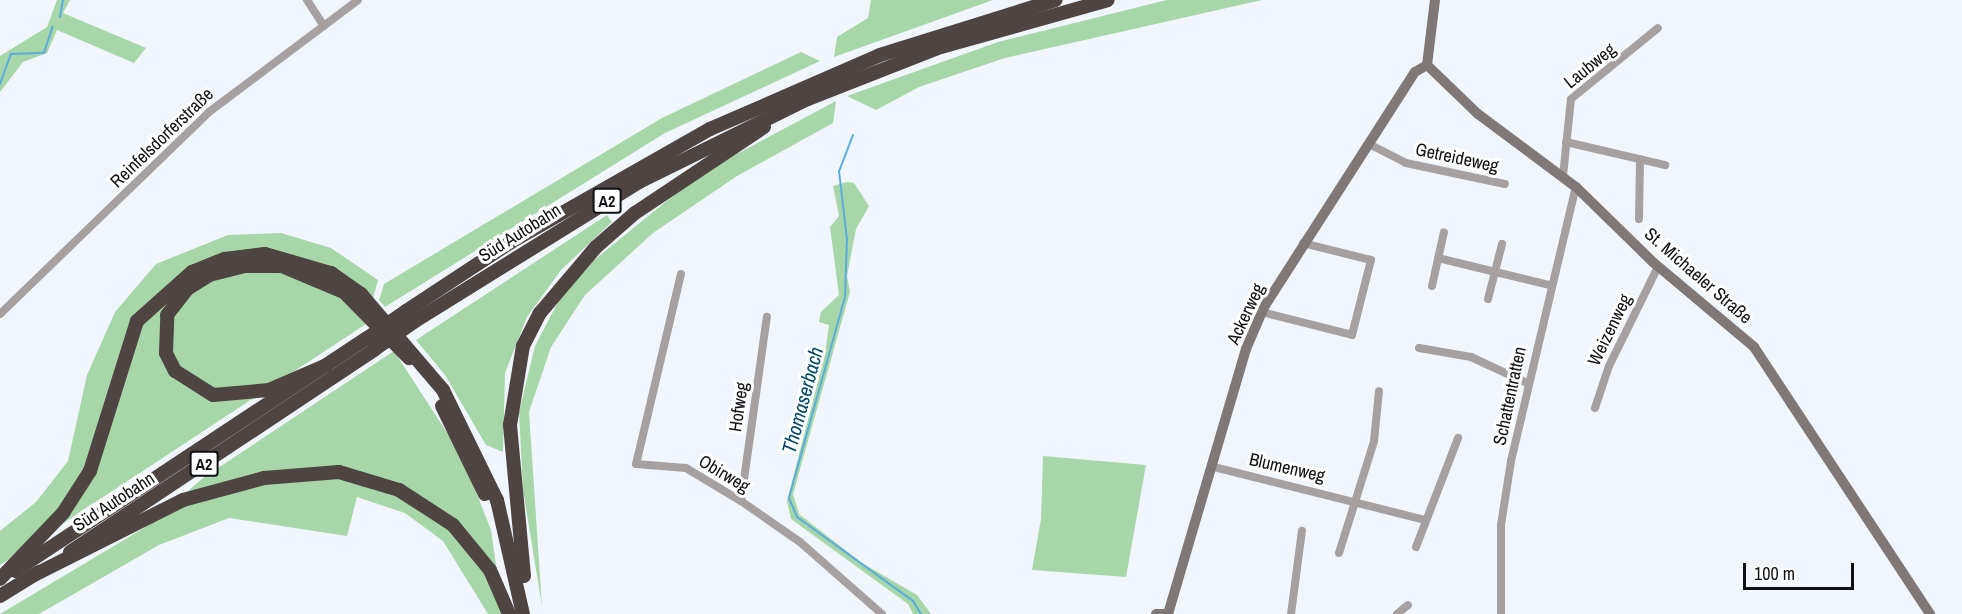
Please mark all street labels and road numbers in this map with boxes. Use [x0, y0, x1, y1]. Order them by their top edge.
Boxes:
street label: Laubweg [1560, 39, 1620, 93]
street label: Reinfelsdorferstraße [106, 84, 218, 192]
street label: Getreideweg [1413, 139, 1501, 177]
road number: A2 [592, 188, 622, 214]
street label: Süd Autobahn [475, 199, 565, 267]
street label: St. Michaeler Straße [1640, 223, 1756, 329]
street label: Ackerweg [1223, 280, 1269, 348]
street label: Weizenweg [1583, 291, 1637, 369]
street label: Schattentratten [1489, 345, 1531, 447]
street label: Hofweg [725, 381, 753, 433]
street label: Blumenweg [1247, 449, 1327, 487]
street label: Obirweg [695, 450, 753, 498]
road number: A2 [189, 451, 219, 477]
street label: Süd Autobahn [69, 467, 159, 537]

